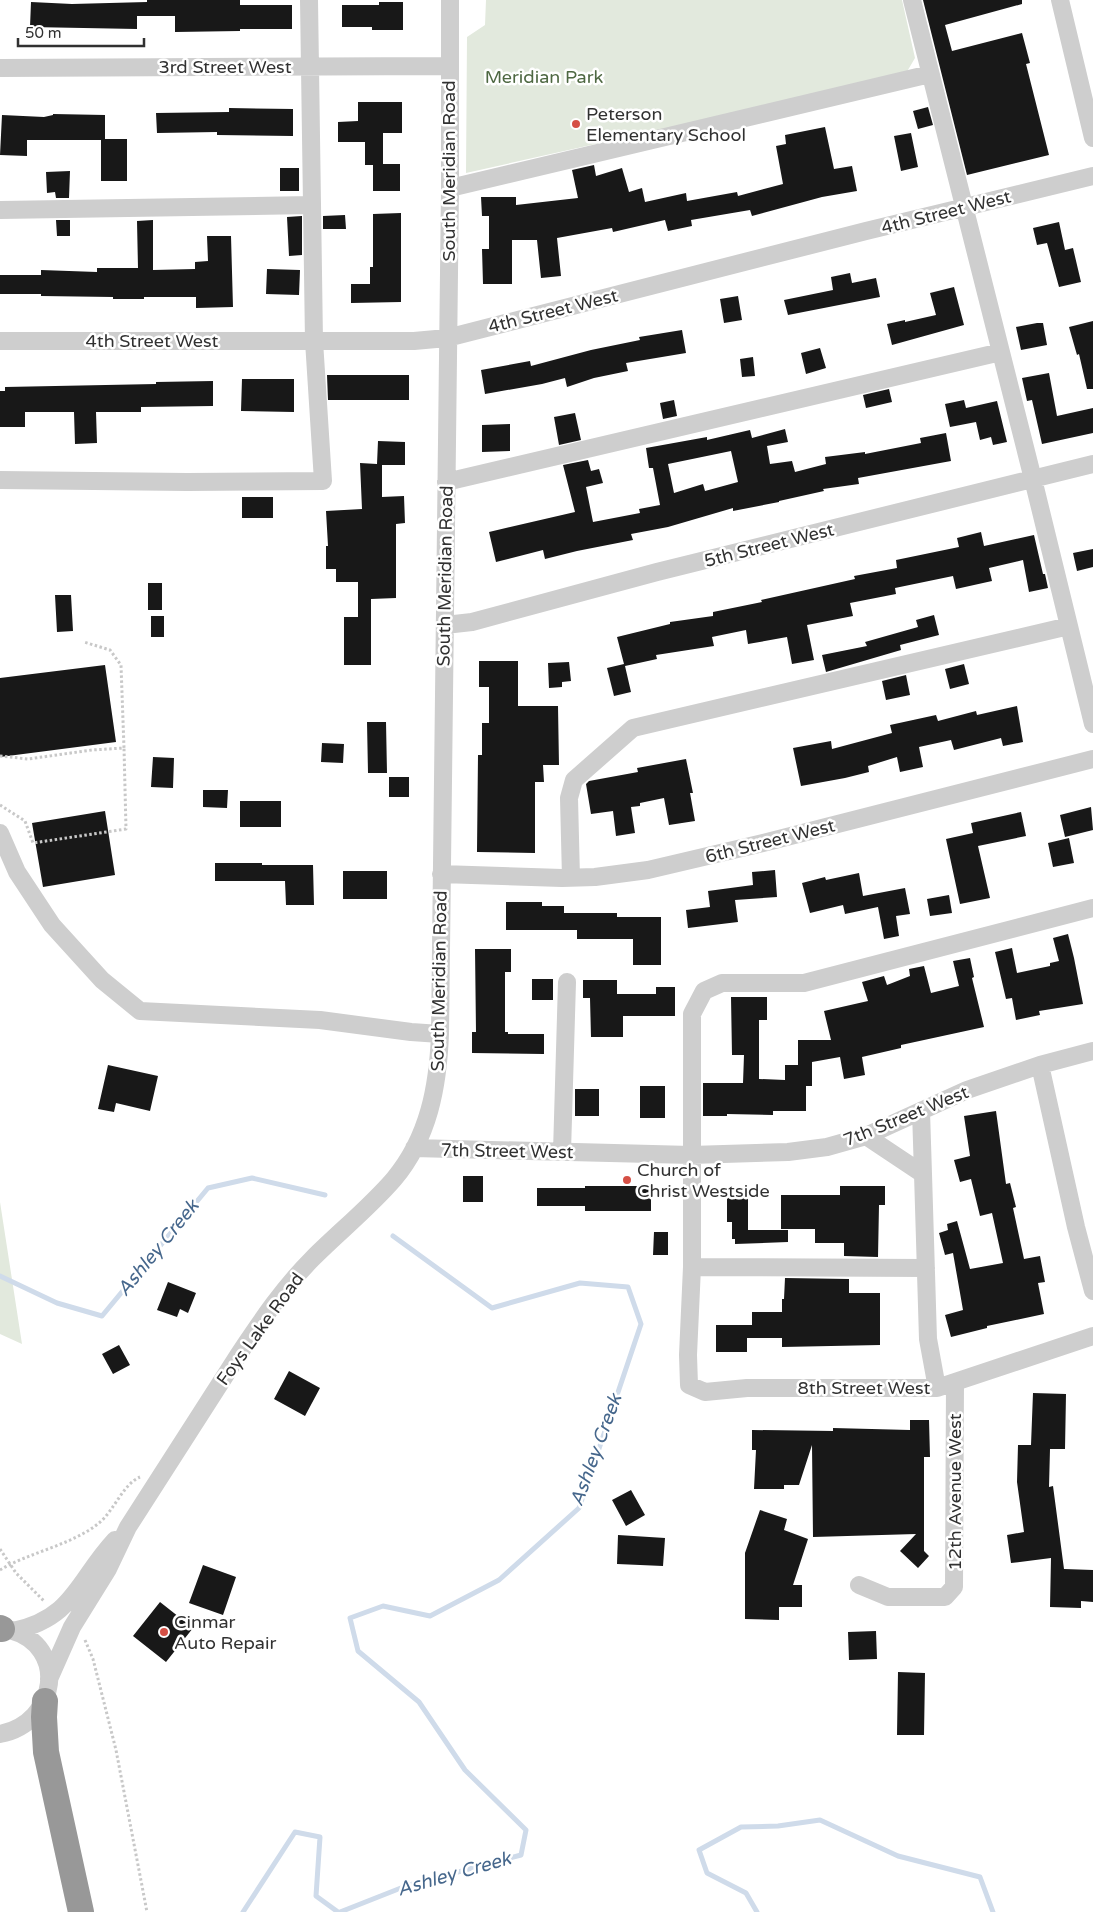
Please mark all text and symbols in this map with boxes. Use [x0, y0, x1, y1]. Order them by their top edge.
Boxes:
scale bar [18, 15, 144, 47]
text: 50 m [25, 24, 62, 42]
street label: 3rd Street West [158, 56, 292, 78]
park label: Meridian Park [485, 66, 604, 88]
street label: South Meridian Road [438, 80, 460, 262]
place label: Peterson Elementary School [586, 103, 746, 146]
marker: Peterson Elementary School [570, 118, 582, 130]
street label: 4th Street West [879, 185, 1013, 239]
street label: 4th Street West [486, 284, 620, 338]
street label: 4th Street West [86, 330, 219, 352]
street label: South Meridian Road [432, 485, 458, 667]
street label: 5th Street West [702, 518, 836, 572]
street label: 6th Street West [703, 814, 837, 868]
street label: South Meridian Road [426, 890, 452, 1072]
street label: 7th Street West [840, 1081, 972, 1151]
street label: 7th Street West [440, 1139, 574, 1163]
place label: Church of Christ Westside [637, 1159, 770, 1202]
marker: Church of Christ Westside [621, 1174, 633, 1186]
water label: Ashley Creek [113, 1194, 205, 1301]
street label: Foys Lake Road [212, 1268, 308, 1390]
street label: 8th Street West [798, 1377, 931, 1399]
water label: Ashley Creek [566, 1390, 627, 1509]
street label: 12th Avenue West [944, 1413, 966, 1571]
place label: Cinmar Auto Repair [174, 1611, 276, 1654]
marker: Cinmar Auto Repair [158, 1626, 170, 1638]
water label: Ashley Creek [395, 1847, 515, 1901]

